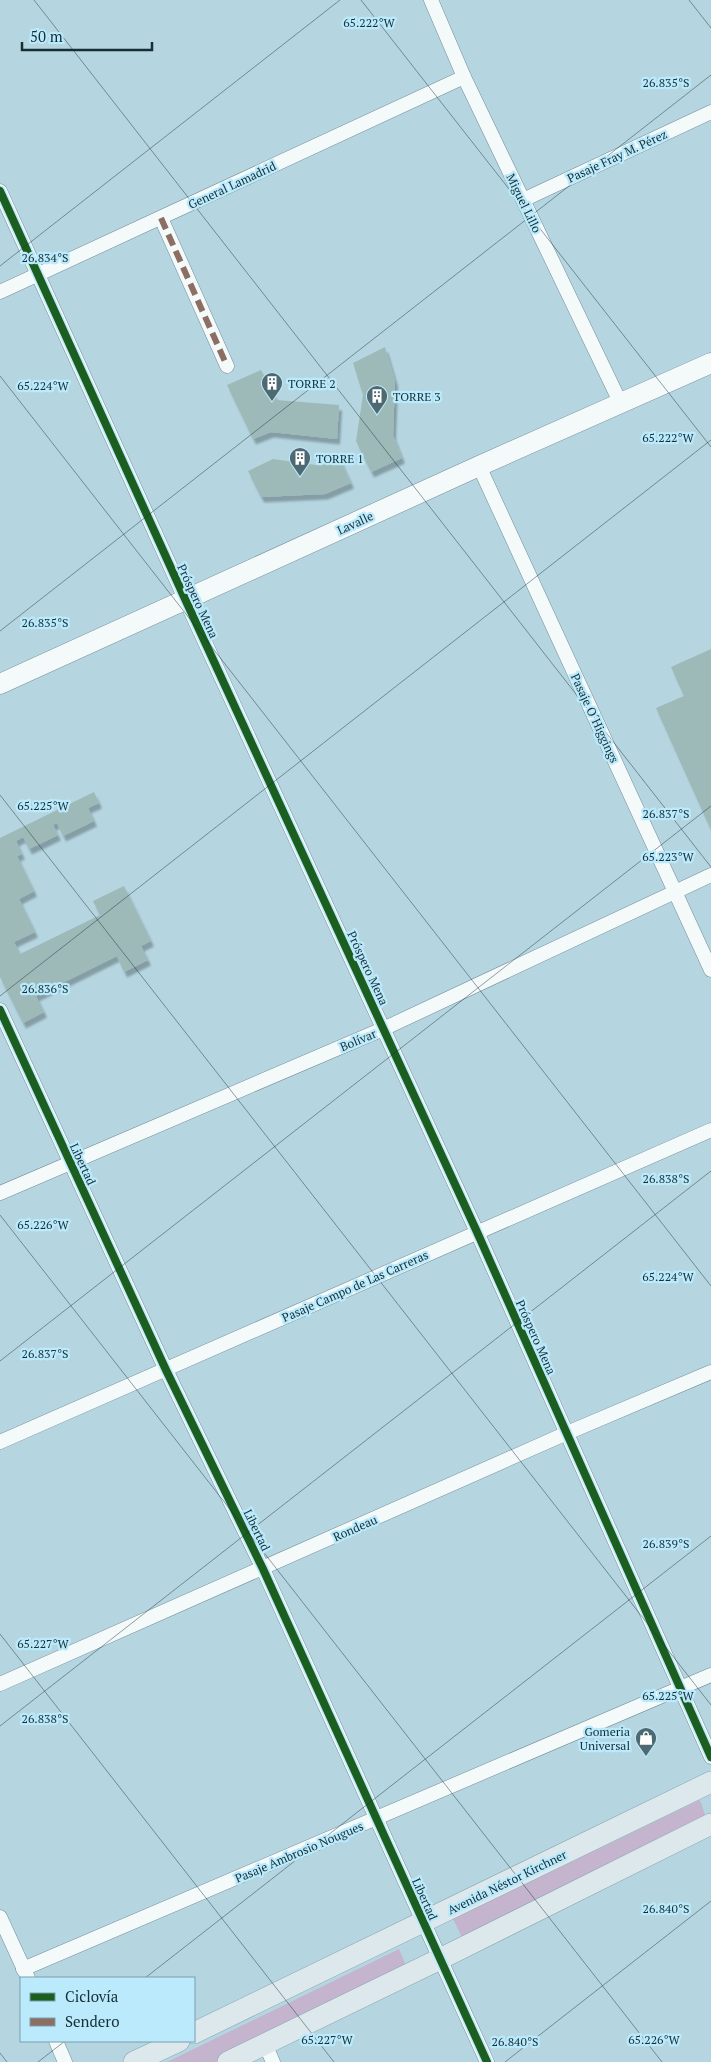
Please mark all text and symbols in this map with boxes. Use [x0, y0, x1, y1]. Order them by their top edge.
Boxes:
text: 65.222°W [343, 15, 396, 30]
scale bar [22, 20, 152, 52]
text: 50 m [30, 26, 63, 46]
text: 26.835°S [643, 75, 689, 90]
street label: Pasaje Fray M. Pérez [565, 126, 669, 186]
street label: General Lamadrid [186, 158, 279, 212]
street label: Miguel Lillo [503, 171, 545, 235]
text: 26.834°S [22, 250, 68, 265]
building icon: TORRE 2 [260, 371, 284, 402]
place label: TORRE 2 [288, 376, 336, 391]
text: 65.224°W [17, 378, 70, 393]
building icon: TORRE 3 [365, 384, 389, 415]
place label: TORRE 3 [393, 389, 441, 404]
text: 65.222°W [642, 430, 695, 445]
building icon: TORRE 1 [288, 446, 312, 477]
place label: TORRE 1 [316, 451, 364, 466]
street label: Lavalle [335, 508, 375, 538]
street label: Próspero Mena [174, 561, 222, 641]
text: 26.835°S [22, 615, 68, 630]
street label: Pasaje O´Higgings [568, 671, 622, 765]
text: 65.225°W [17, 798, 70, 813]
text: 26.837°S [643, 806, 689, 821]
text: 65.223°W [642, 849, 695, 864]
street label: Próspero Mena [344, 928, 392, 1008]
text: 26.836°S [22, 981, 68, 996]
street label: Bolívar [338, 1026, 379, 1054]
street label: Libertad [67, 1141, 99, 1188]
text: 26.838°S [643, 1171, 689, 1186]
text: 65.226°W [17, 1217, 70, 1232]
street label: Pasaje Campo de Las Carreras [279, 1247, 431, 1325]
text: 65.224°W [642, 1269, 695, 1284]
street label: Próspero Mena [513, 1297, 559, 1377]
text: 26.837°S [22, 1346, 68, 1361]
street label: Libertad [240, 1507, 274, 1554]
street label: Rondeau [331, 1512, 380, 1544]
text: 26.839°S [643, 1536, 689, 1551]
text: 65.227°W [17, 1636, 70, 1651]
text: 65.225°W [642, 1688, 695, 1703]
text: 26.838°S [22, 1711, 68, 1726]
place label: Gomeria Universal [580, 1724, 630, 1753]
shop icon: Gomeria Universal [634, 1726, 658, 1757]
street label: Pasaje Ambrosio Nougues [233, 1818, 365, 1886]
street label: Avenida Néstor Kirchner [445, 1846, 569, 1917]
street label: Libertad [409, 1876, 441, 1923]
text: 26.840°S [643, 1901, 689, 1916]
legend [20, 1977, 195, 2042]
text: Ciclovía [65, 1986, 119, 2006]
text: Sendero [65, 2011, 119, 2031]
text: 65.227°W [301, 2032, 354, 2047]
text: 65.226°W [628, 2032, 681, 2047]
text: 26.840°S [492, 2034, 538, 2049]

